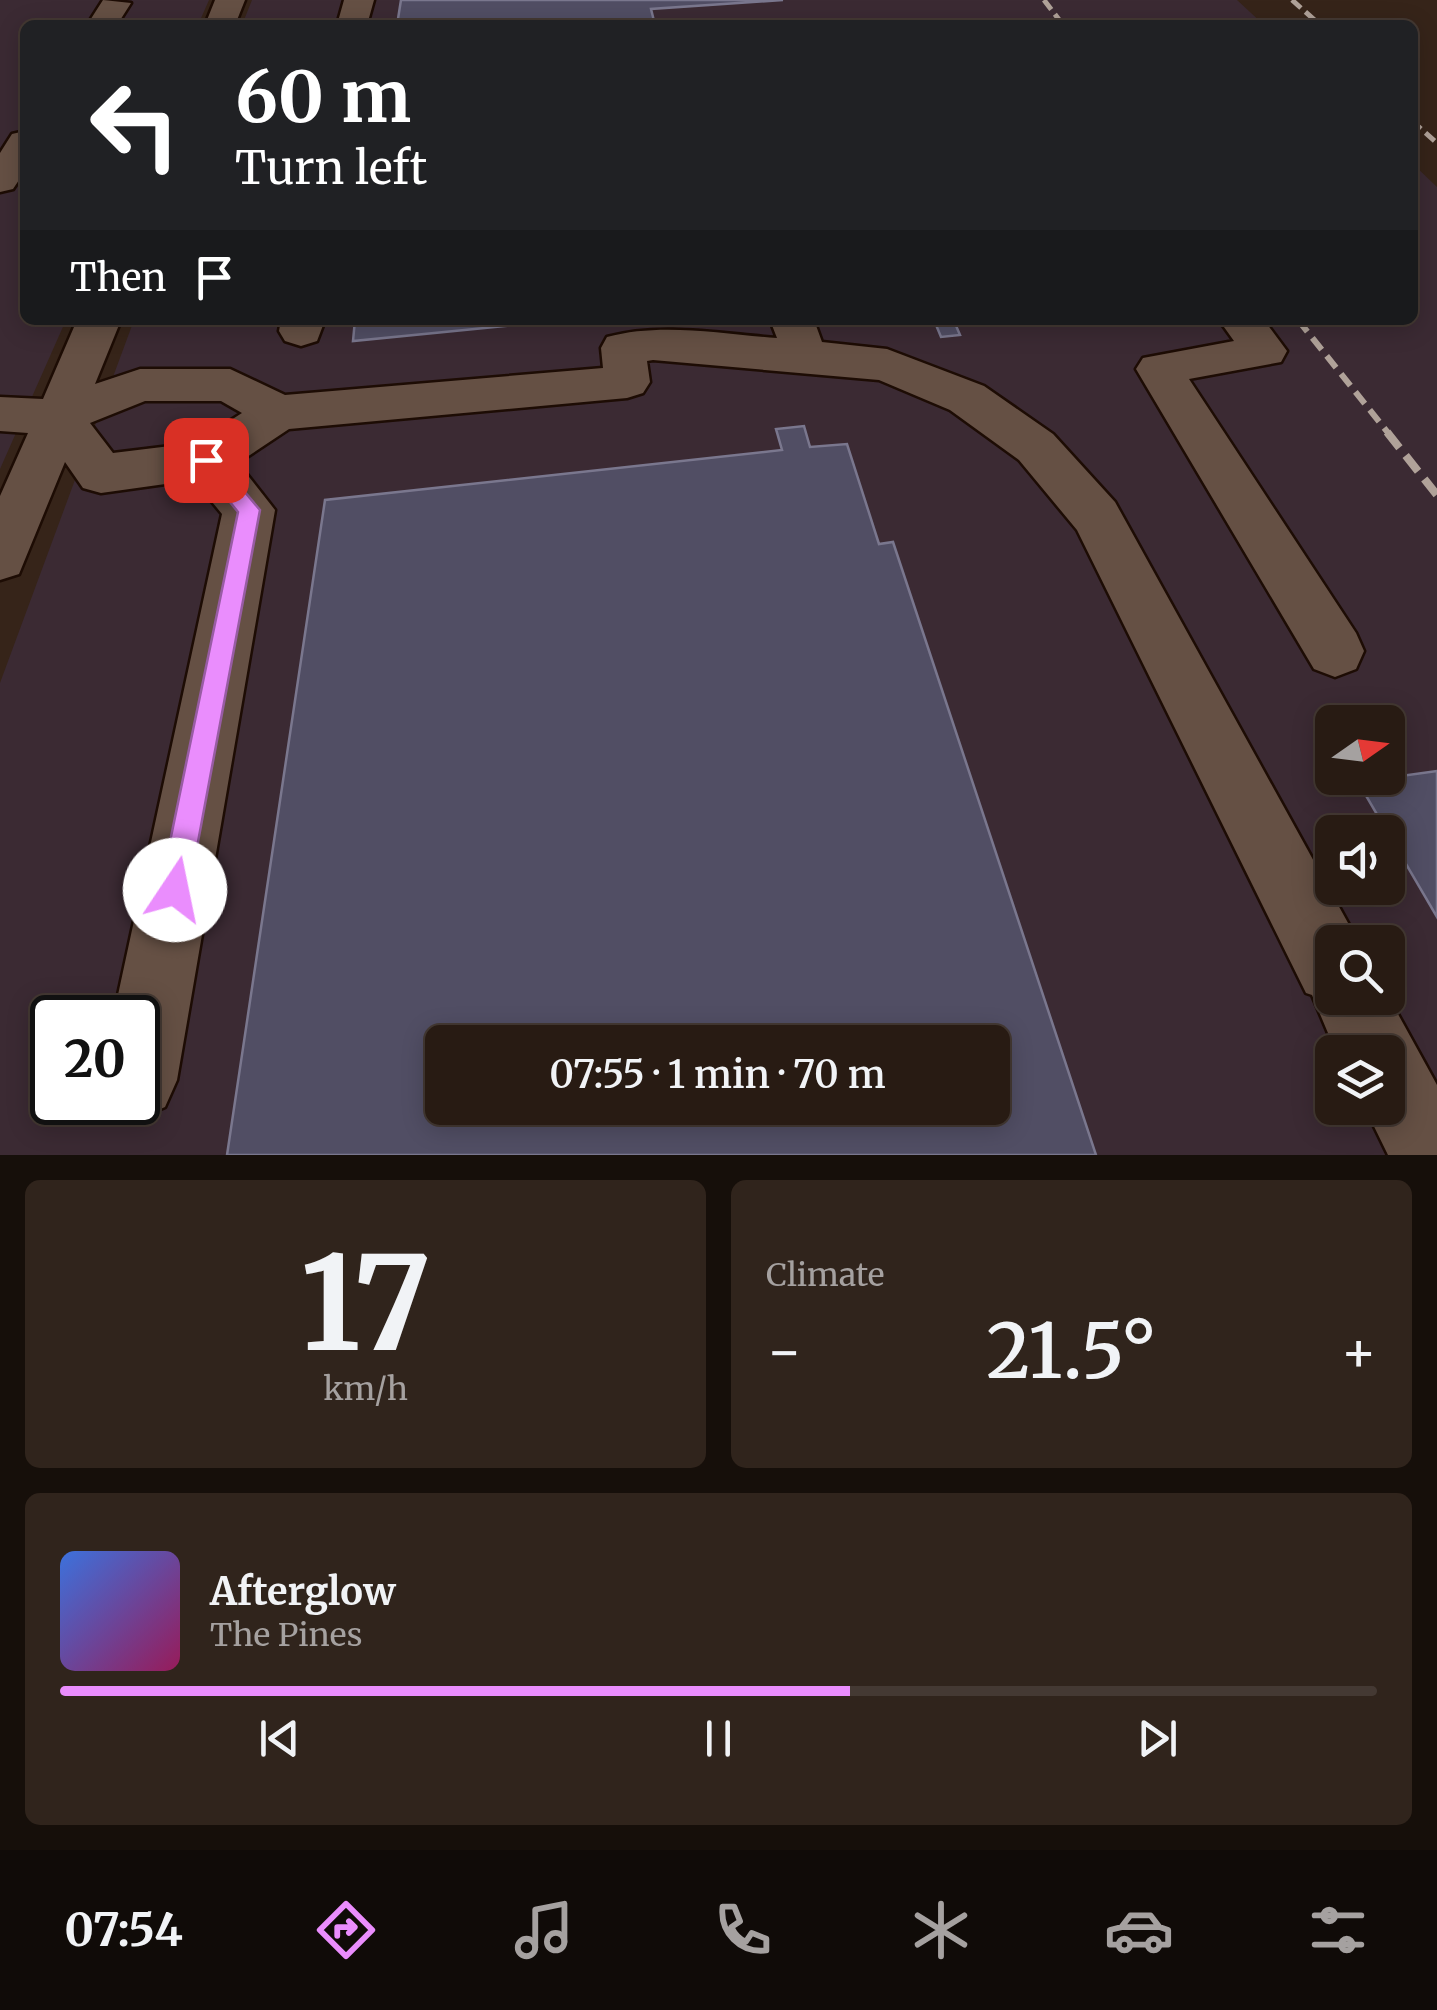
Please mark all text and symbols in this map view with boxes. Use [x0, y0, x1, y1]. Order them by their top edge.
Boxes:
text: 60 m [235, 53, 411, 141]
icon: left [70, 60, 200, 190]
text: Turn left [235, 140, 427, 196]
icon: arrive [187, 250, 242, 305]
text: Then [70, 254, 167, 301]
pin [164, 418, 249, 503]
icon: arrive [179, 433, 234, 488]
north arrow [1315, 705, 1405, 795]
map controls [1315, 705, 1405, 1125]
button: sound [1315, 815, 1405, 905]
position arrow [123, 838, 227, 942]
button: search [1315, 925, 1405, 1015]
speed limit sign: 20 [30, 995, 160, 1125]
button: layers [1315, 1035, 1405, 1125]
text: 07:55 · 1 min · 70 m [549, 1051, 886, 1098]
text: 17 [300, 1222, 431, 1385]
text: Climate [766, 1255, 884, 1295]
text: 21.5° [986, 1304, 1157, 1398]
text: − [766, 1317, 803, 1386]
text: + [1340, 1317, 1377, 1386]
text: km/h [323, 1369, 408, 1409]
text: Afterglow [210, 1568, 396, 1615]
text: The Pines [210, 1615, 362, 1655]
icon: previous [252, 1711, 307, 1766]
icon: pause [691, 1711, 746, 1766]
icon: next [1130, 1711, 1185, 1766]
icon: directions [311, 1895, 381, 1965]
icon: music [509, 1895, 579, 1965]
icon: phone [708, 1895, 778, 1965]
icon: climate [906, 1895, 976, 1965]
icon: car [1104, 1895, 1174, 1965]
icon: filters [1303, 1895, 1373, 1965]
text: 07:54 [64, 1902, 183, 1958]

